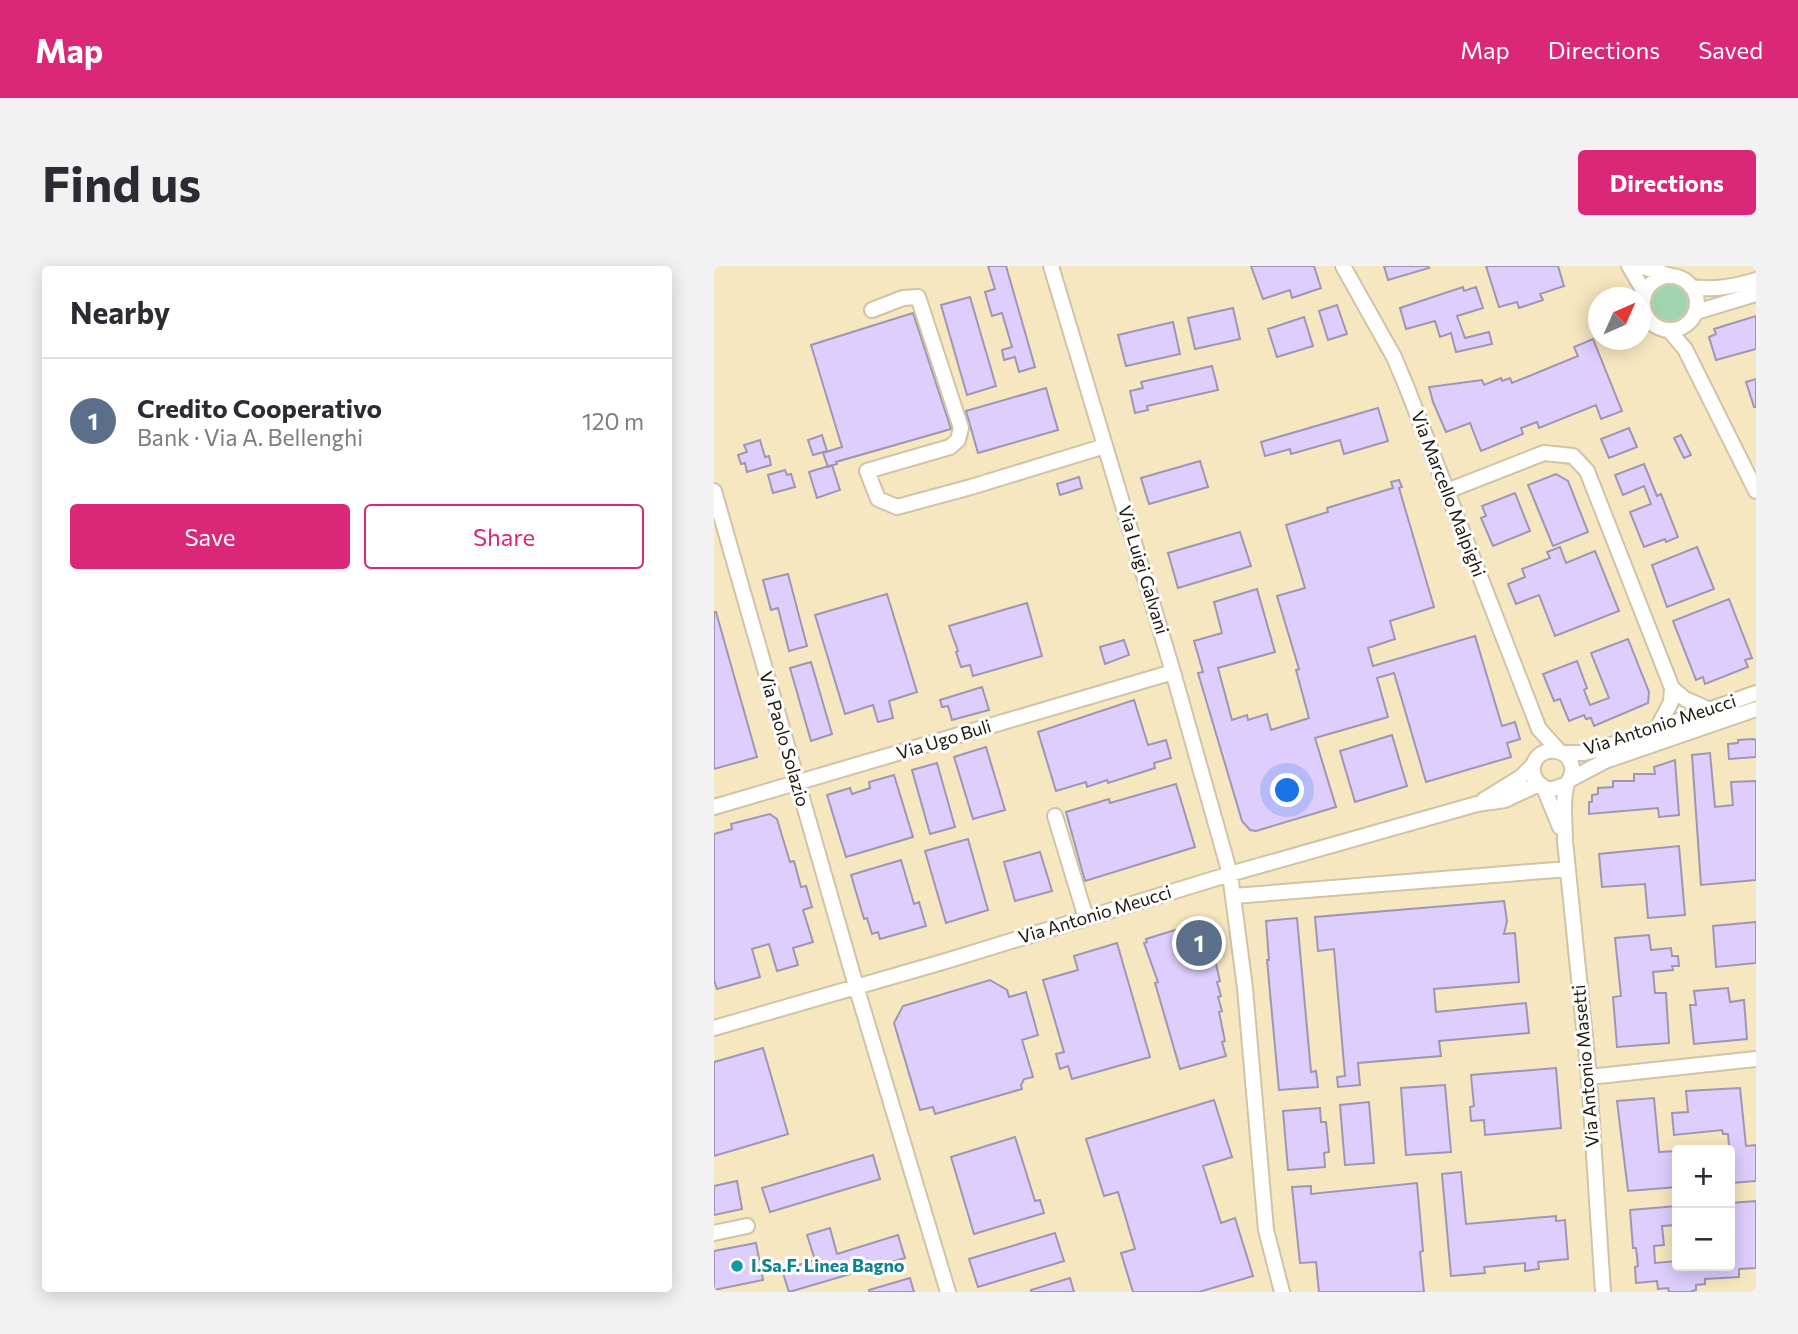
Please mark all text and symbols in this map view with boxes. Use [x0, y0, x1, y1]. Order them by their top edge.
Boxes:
text: Map [35, 29, 103, 70]
text: Map [1460, 35, 1510, 64]
text: Directions [1548, 35, 1660, 64]
text: Saved [1698, 35, 1763, 64]
button: Directions [1578, 150, 1756, 215]
text: Find us [42, 152, 201, 212]
north arrow [1588, 287, 1651, 350]
text: Nearby [70, 293, 170, 330]
text: Credito Cooperativo [137, 392, 382, 423]
text: 1 [88, 407, 98, 435]
text: 120 m [582, 407, 644, 435]
street label: Via Marcello Malpighi [1407, 408, 1491, 580]
text: Bank · Via A. Bellenghi [137, 423, 363, 451]
street label: Via Luigi Galvani [1114, 503, 1174, 637]
button: Save [70, 504, 350, 569]
button: Share [364, 504, 644, 569]
street label: Via Paolo Solazio [755, 669, 815, 809]
street label: Via Antonio Meucci [1581, 689, 1739, 759]
street label: Via Ugo Buli [894, 714, 994, 764]
your location [1270, 773, 1304, 807]
street label: Via Antonio Meucci [1016, 880, 1174, 948]
pin: 1 [1176, 917, 1222, 969]
street label: Via Antonio Masetti [1567, 984, 1603, 1148]
map controls [1672, 1145, 1735, 1271]
button: + [1672, 1145, 1735, 1208]
button: − [1672, 1208, 1735, 1271]
place label: I.Sa.F. Linea Bagno [751, 1254, 905, 1276]
marker: I.Sa.F. Linea Bagno [729, 1258, 745, 1274]

